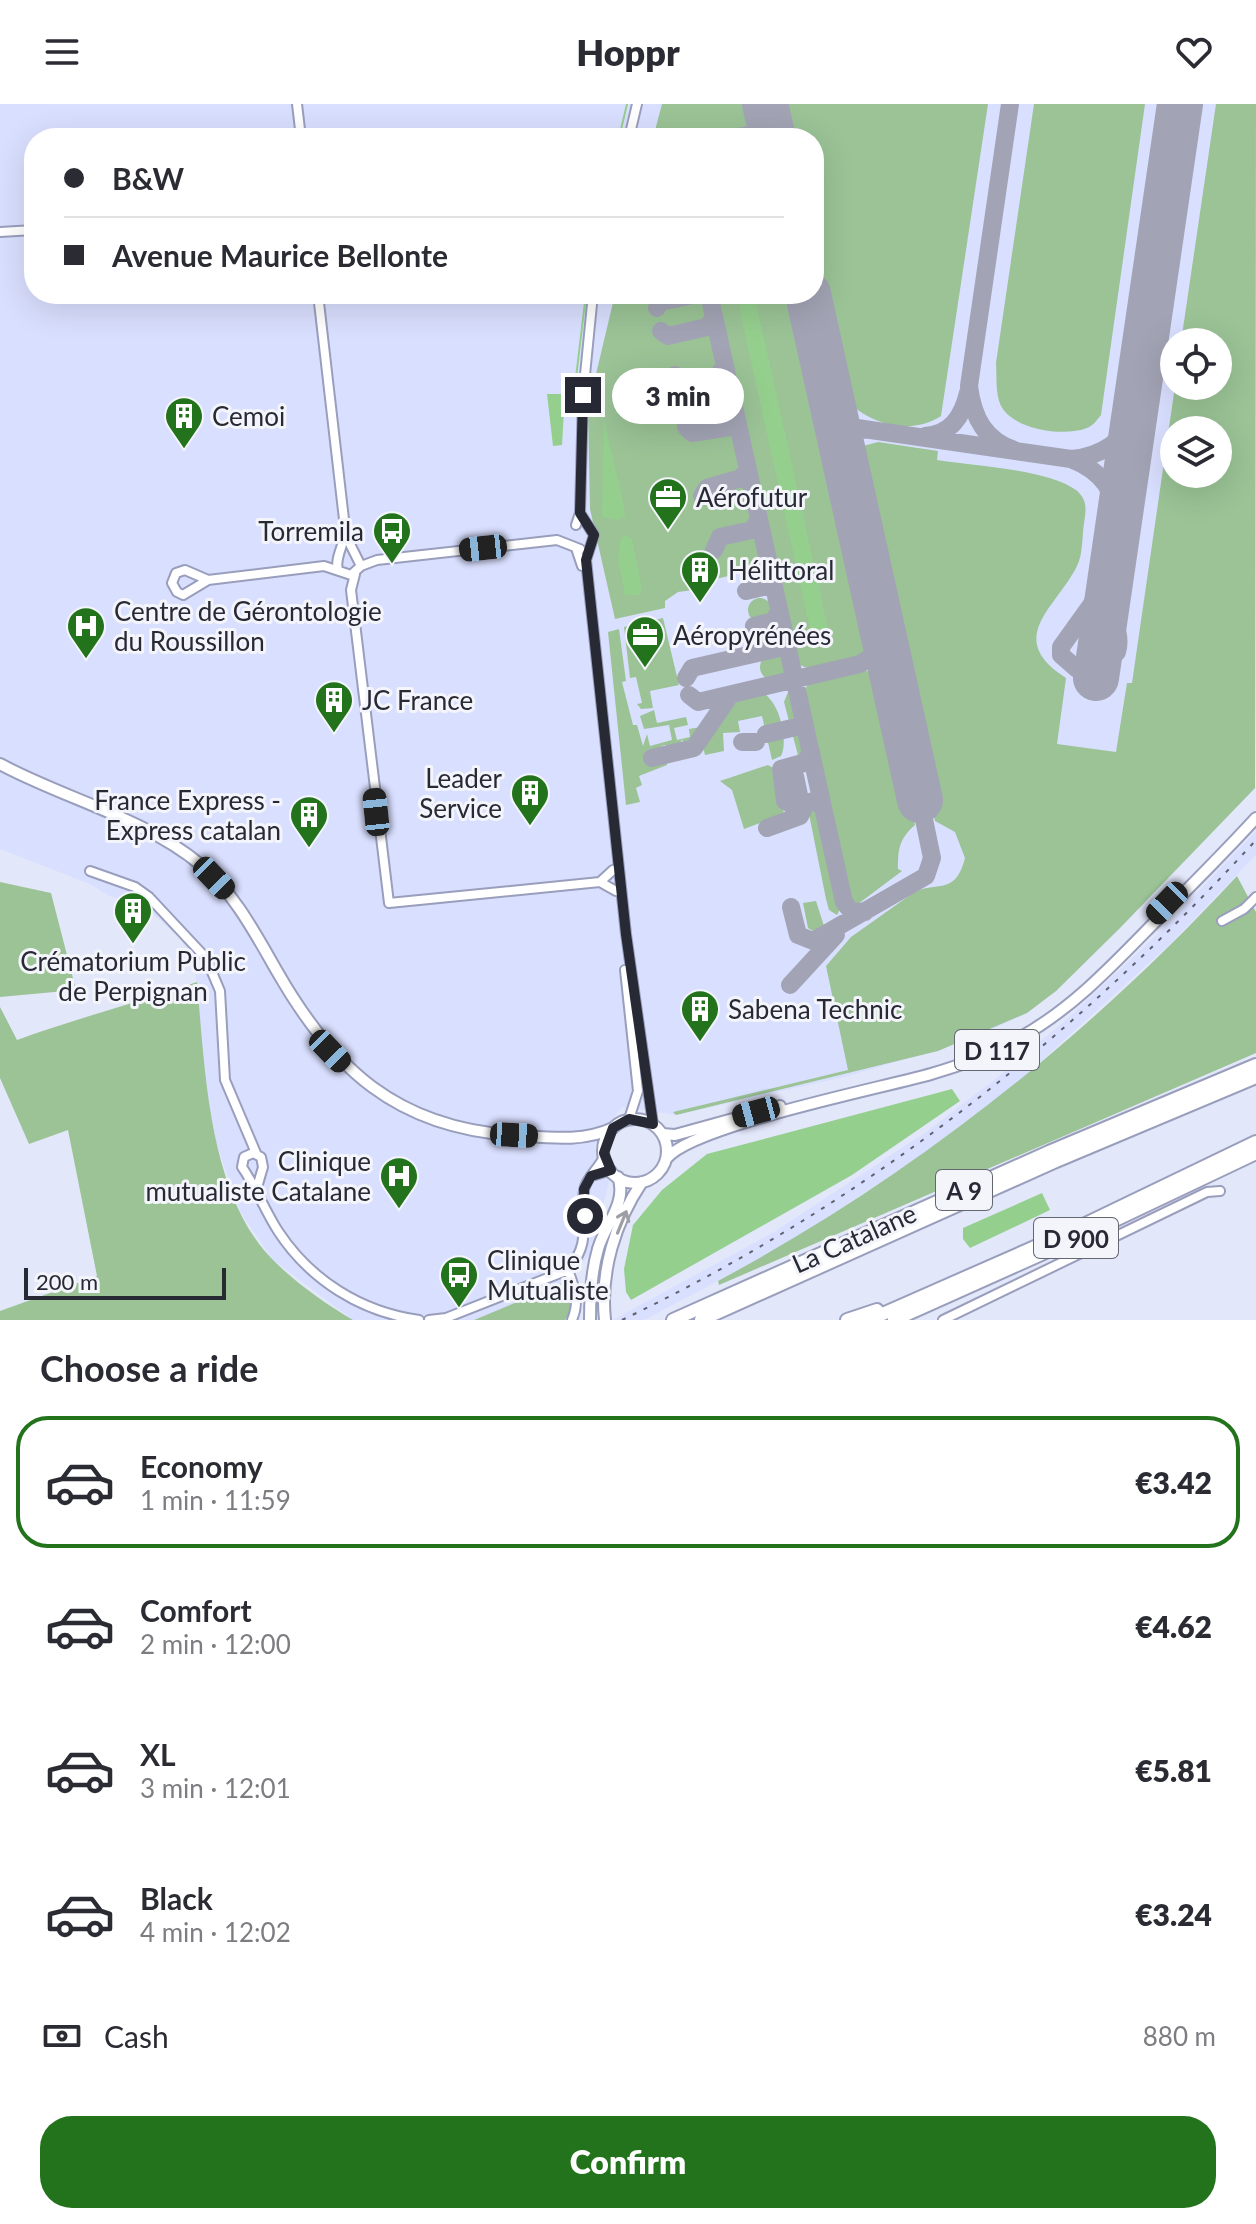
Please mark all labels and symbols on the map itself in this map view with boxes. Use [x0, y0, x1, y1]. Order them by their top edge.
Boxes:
callout: 3 min [611, 367, 743, 423]
route end [565, 377, 601, 413]
building icon: Cemoi [163, 395, 205, 450]
place label: Cemoi [212, 400, 285, 432]
office icon: Aérofutur [647, 476, 689, 531]
place label: Aérofutur [696, 481, 808, 513]
bus stop icon: Torremila [371, 510, 413, 565]
place label: Torremila [258, 515, 364, 547]
car [458, 534, 508, 562]
building icon: Hélittoral [679, 549, 721, 604]
place label: Hélittoral [728, 554, 834, 586]
place label: Centre de Gérontologie du Roussillon [114, 595, 382, 657]
hospital icon: Centre de Gérontologie du Roussillon [65, 605, 107, 660]
office icon: Aéropyrénées [624, 614, 666, 669]
place label: Aéropyrénées [673, 619, 831, 651]
building icon: JC France [313, 679, 355, 734]
place label: JC France [362, 684, 473, 716]
place label: Leader Service [419, 762, 503, 824]
building icon: Leader Service [509, 772, 551, 827]
place label: France Express - Express catalan [94, 784, 281, 846]
car [362, 787, 390, 837]
building icon: France Express - Express catalan [288, 794, 330, 849]
car [189, 852, 239, 904]
car [1142, 877, 1192, 929]
building icon: Crématorium Public de Perpignan [112, 890, 154, 945]
place label: Crématorium Public de Perpignan [20, 945, 246, 1007]
building icon: Sabena Technic [679, 988, 721, 1043]
place label: Sabena Technic [728, 993, 902, 1025]
car [305, 1025, 355, 1077]
road number: D 117 [955, 1030, 1039, 1070]
car [730, 1094, 782, 1130]
car [489, 1122, 539, 1148]
place label: Clinique mutualiste Catalane [145, 1145, 371, 1207]
hospital icon: Clinique mutualiste Catalane [378, 1155, 420, 1210]
road number: A 9 [936, 1170, 992, 1210]
street label: La Catalane [787, 1196, 921, 1280]
route start [567, 1198, 603, 1234]
one-way arrow [616, 1210, 630, 1235]
road number: D 900 [1034, 1218, 1118, 1258]
place label: Clinique Mutualiste [487, 1244, 609, 1306]
bus stop icon: Clinique Mutualiste [438, 1254, 480, 1309]
scale bar [24, 1264, 226, 1300]

